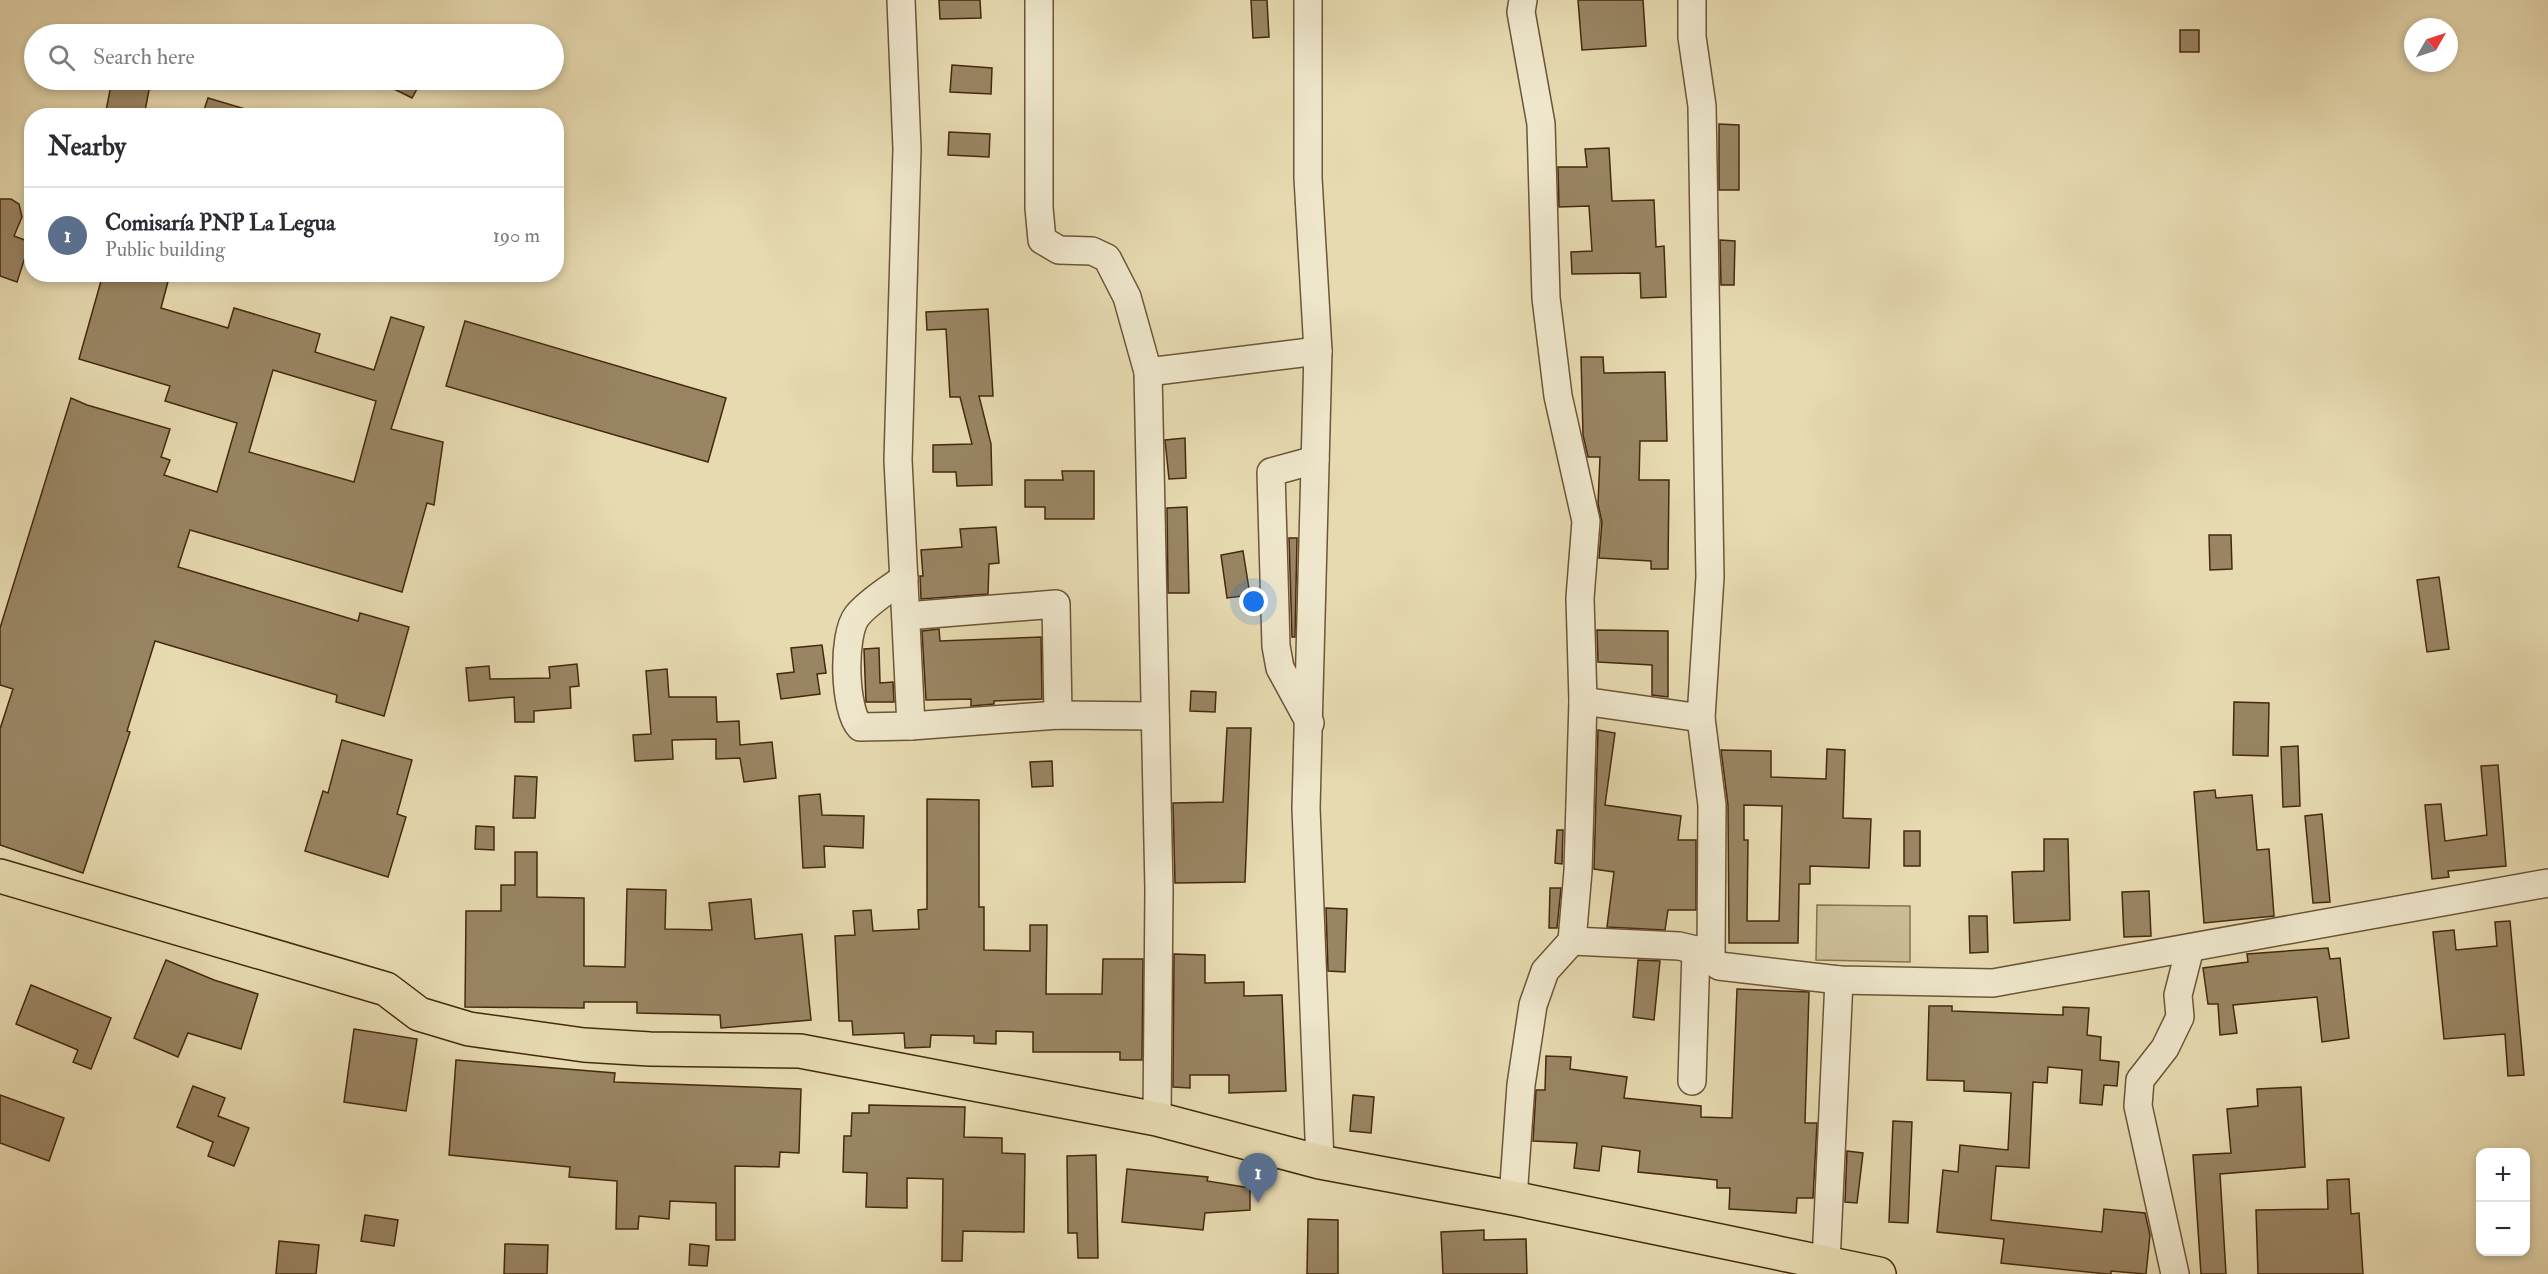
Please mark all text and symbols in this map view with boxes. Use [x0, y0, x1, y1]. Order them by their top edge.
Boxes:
north arrow [2404, 18, 2458, 72]
search box [24, 24, 564, 90]
icon: search [45, 41, 78, 74]
text: Search here [93, 43, 195, 71]
text: Nearby [48, 131, 126, 163]
text: Comisaría PNP La Legua [105, 209, 335, 237]
text: 1 [64, 223, 71, 248]
text: 190 m [493, 223, 540, 248]
text: Public building [105, 237, 225, 262]
your location [1239, 587, 1268, 616]
map controls [2476, 1148, 2530, 1256]
button: + [2476, 1148, 2530, 1202]
pin: 1 [1238, 1154, 1278, 1203]
button: − [2476, 1202, 2530, 1256]

